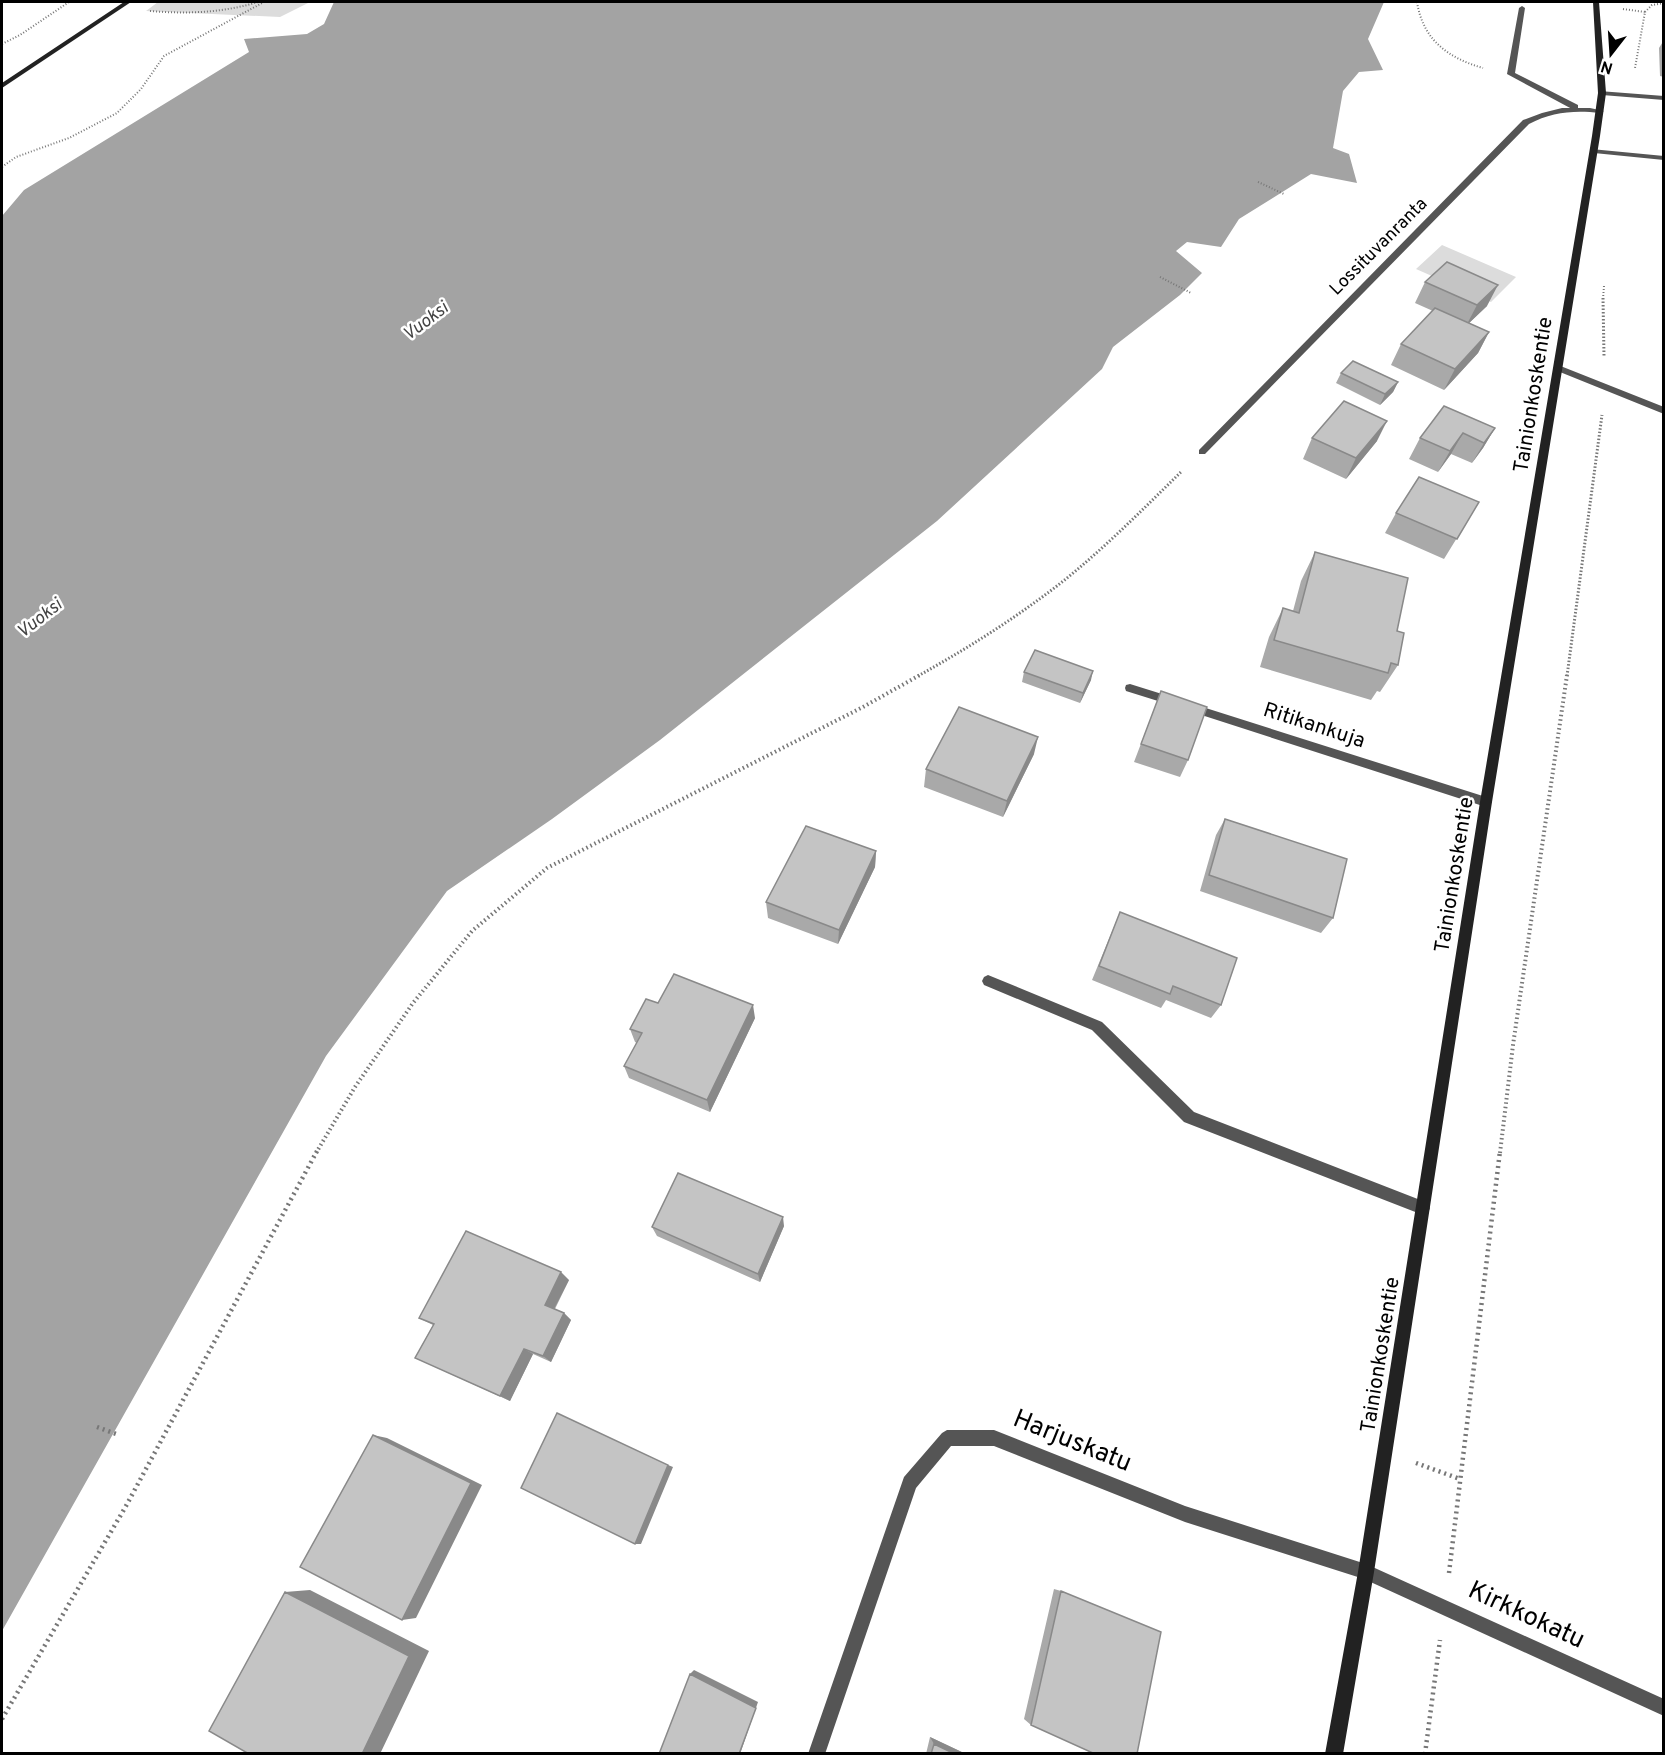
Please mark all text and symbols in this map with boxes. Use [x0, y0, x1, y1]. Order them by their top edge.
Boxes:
north arrow [1581, 24, 1641, 84]
text: N [1599, 55, 1616, 78]
street label: Lossituvanranta [1325, 193, 1433, 301]
water label: Vuoksi [399, 296, 455, 347]
street label: Tainionkoskentie [1508, 315, 1560, 475]
water label: Vuoksi [13, 593, 69, 644]
street label: Ritikankuja [1260, 697, 1368, 755]
street label: Tainionkoskentie [1429, 795, 1481, 955]
street label: Tainionkoskentie [1355, 1275, 1407, 1435]
street label: Harjuskatu [1008, 1403, 1136, 1481]
street label: Kirkkokatu [1462, 1575, 1590, 1657]

